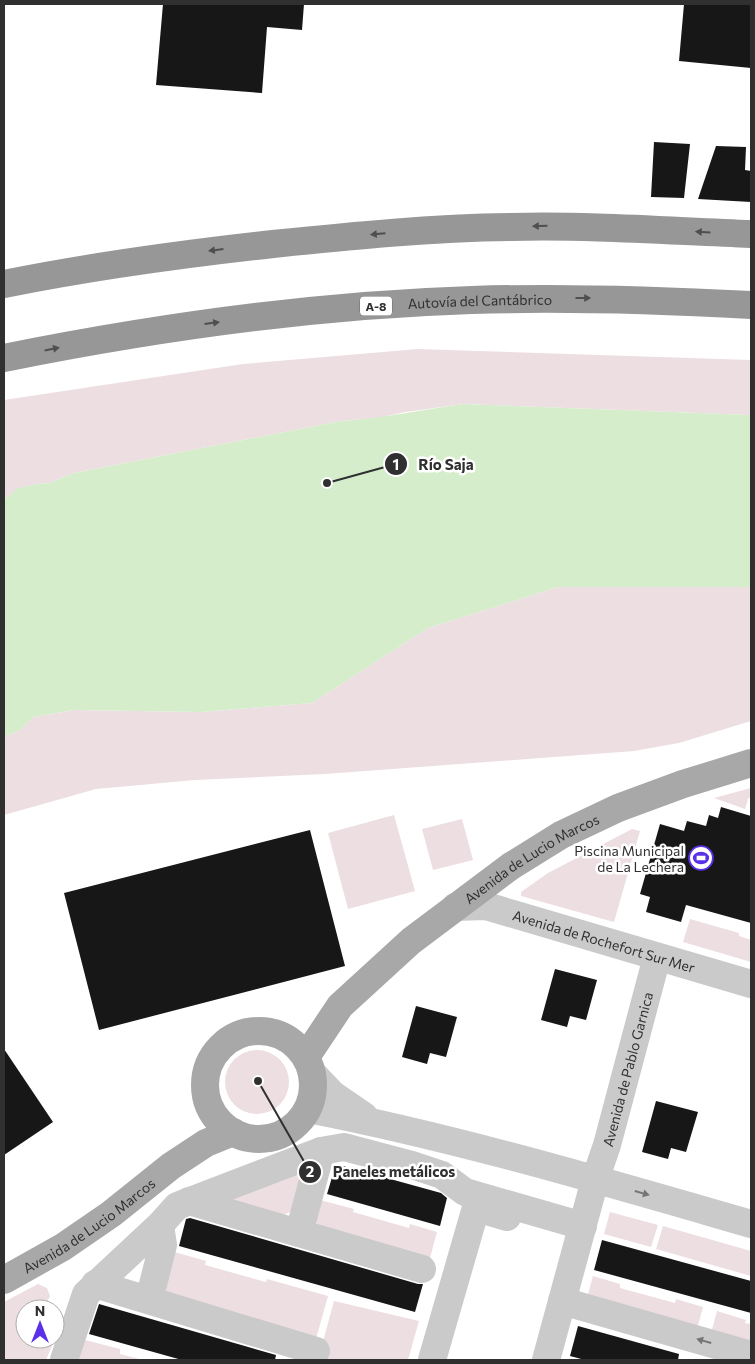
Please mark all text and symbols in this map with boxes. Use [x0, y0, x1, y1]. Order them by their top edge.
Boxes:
one-way arrow [532, 222, 548, 230]
one-way arrow [694, 227, 710, 235]
one-way arrow [370, 230, 386, 238]
one-way arrow [208, 246, 224, 254]
street label: Autovía del Cantábrico [407, 290, 552, 311]
one-way arrow [576, 294, 592, 302]
road number: A-8 [360, 296, 392, 316]
one-way arrow [204, 318, 220, 326]
one-way arrow [44, 344, 60, 352]
callout: Río Saja [383, 449, 484, 479]
text: 1 [393, 455, 399, 473]
text: Río Saja [418, 455, 474, 473]
street label: Avenida de Lucio Marcos [461, 810, 601, 907]
place label: Piscina Municipal de La Lechera [574, 842, 684, 875]
sports icon: Piscina Municipal de La Lechera [688, 845, 714, 871]
street label: Avenida de Rochefort Sur Mer [511, 906, 698, 976]
street label: Avenida de Pablo Garnica [598, 990, 656, 1148]
callout: Paneles metálicos [297, 1157, 465, 1187]
text: 2 [306, 1162, 314, 1180]
text: Paneles metálicos [333, 1162, 455, 1180]
street label: Avenida de Lucio Marcos [20, 1174, 158, 1276]
one-way arrow [635, 1189, 650, 1197]
north arrow [15, 1299, 65, 1349]
text: N [35, 1302, 45, 1319]
one-way arrow [697, 1336, 712, 1344]

